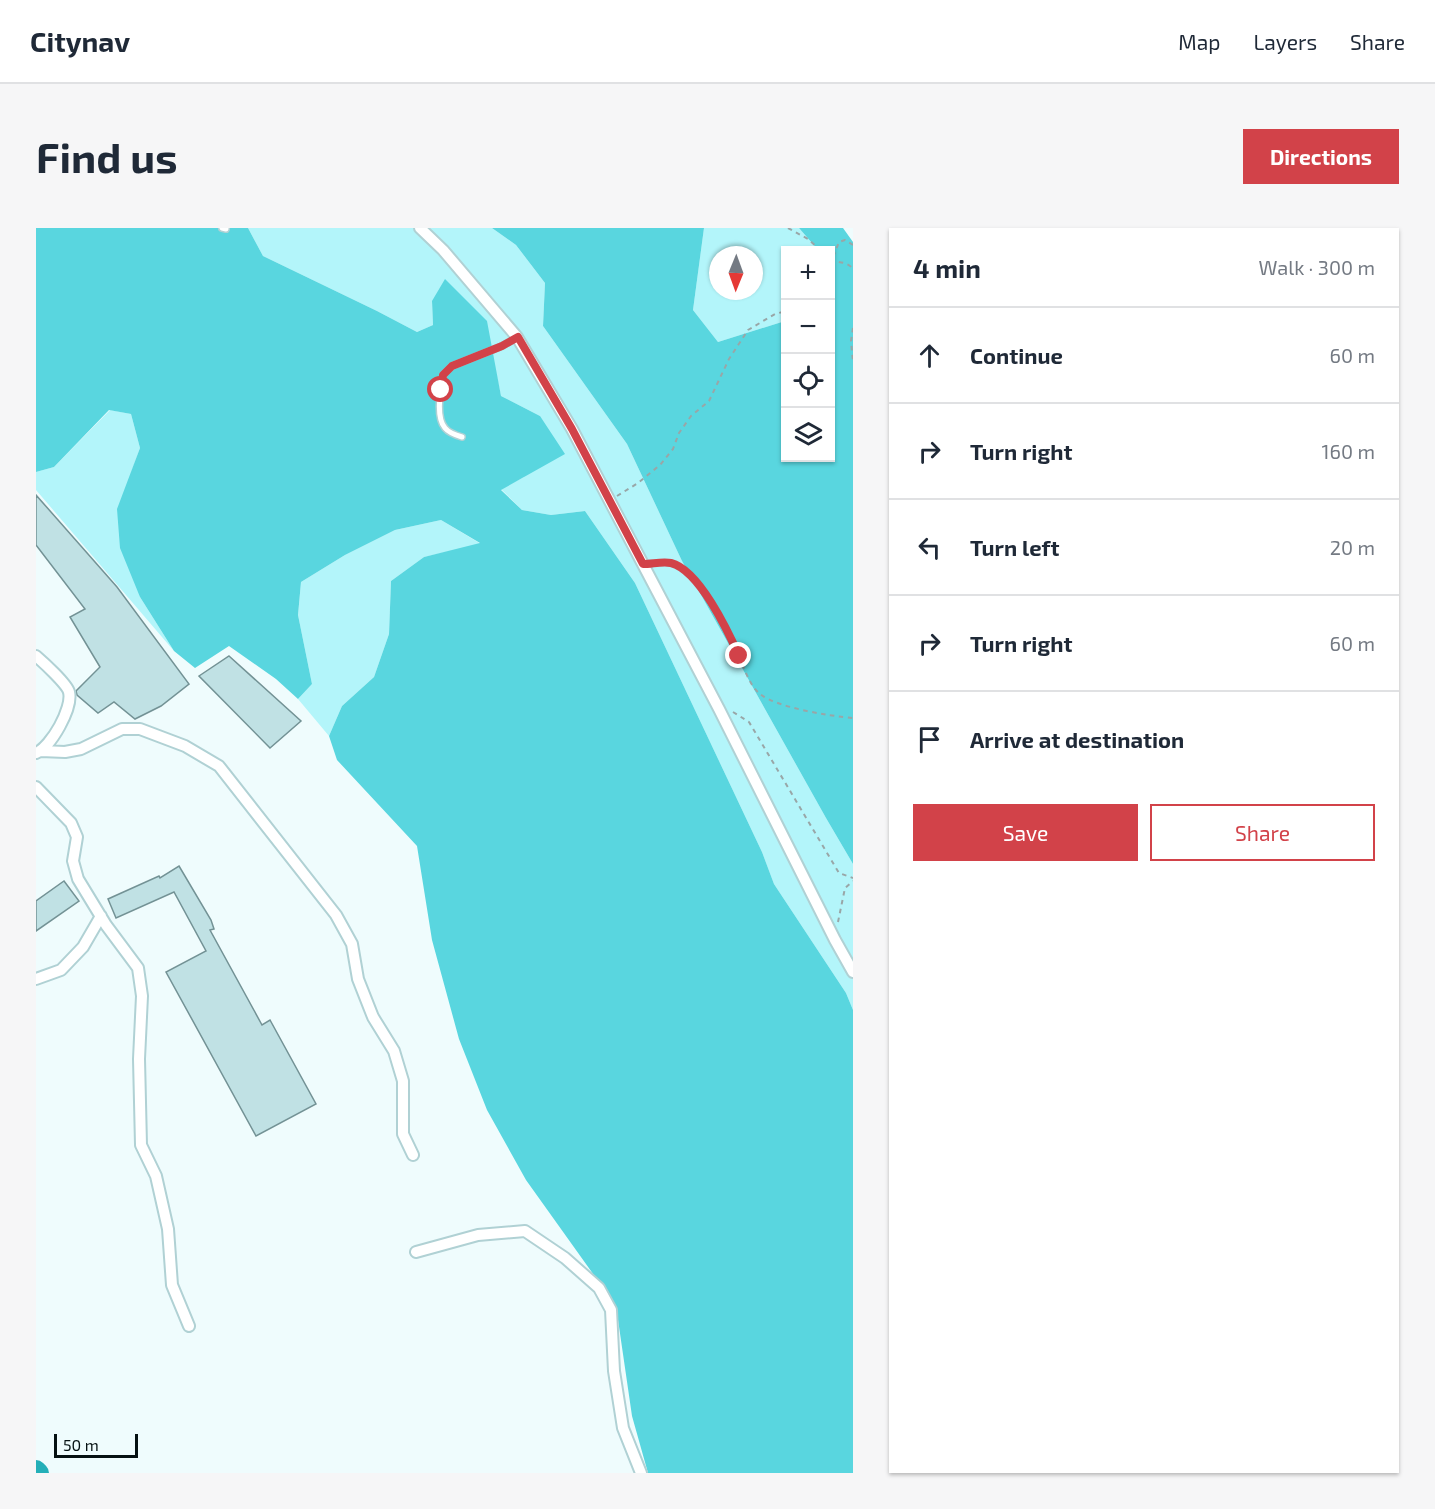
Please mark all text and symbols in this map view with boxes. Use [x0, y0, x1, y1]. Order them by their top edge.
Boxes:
text: Citynav [30, 24, 130, 58]
text: Map [1178, 29, 1220, 54]
text: Layers [1253, 29, 1317, 54]
text: Share [1350, 29, 1405, 54]
button: Directions [1243, 129, 1399, 184]
text: Find us [36, 131, 178, 181]
north arrow [709, 246, 763, 300]
map controls [781, 246, 835, 462]
button: + [781, 246, 835, 300]
text: 4 min [913, 252, 981, 283]
text: Walk · 300 m [1259, 255, 1375, 279]
button: − [781, 300, 835, 354]
icon: ahead [913, 339, 946, 372]
text: Continue [970, 342, 1063, 368]
text: 60 m [1330, 343, 1375, 367]
button: locate [781, 354, 835, 408]
route start [427, 376, 453, 402]
button: layers [781, 408, 835, 462]
icon: right [913, 435, 946, 468]
text: Turn right [970, 438, 1072, 464]
text: 160 m [1322, 439, 1375, 463]
icon: left [913, 531, 946, 564]
text: Turn left [970, 534, 1059, 560]
text: 20 m [1330, 535, 1375, 559]
icon: right [913, 627, 946, 660]
text: Turn right [970, 630, 1072, 656]
text: 60 m [1330, 631, 1375, 655]
route end [725, 642, 751, 668]
icon: arrive [913, 723, 946, 756]
text: Arrive at destination [970, 726, 1184, 752]
button: Save [913, 804, 1138, 861]
button: Share [1150, 804, 1375, 861]
scale bar [54, 1431, 138, 1458]
text: 50 m [63, 1435, 99, 1454]

